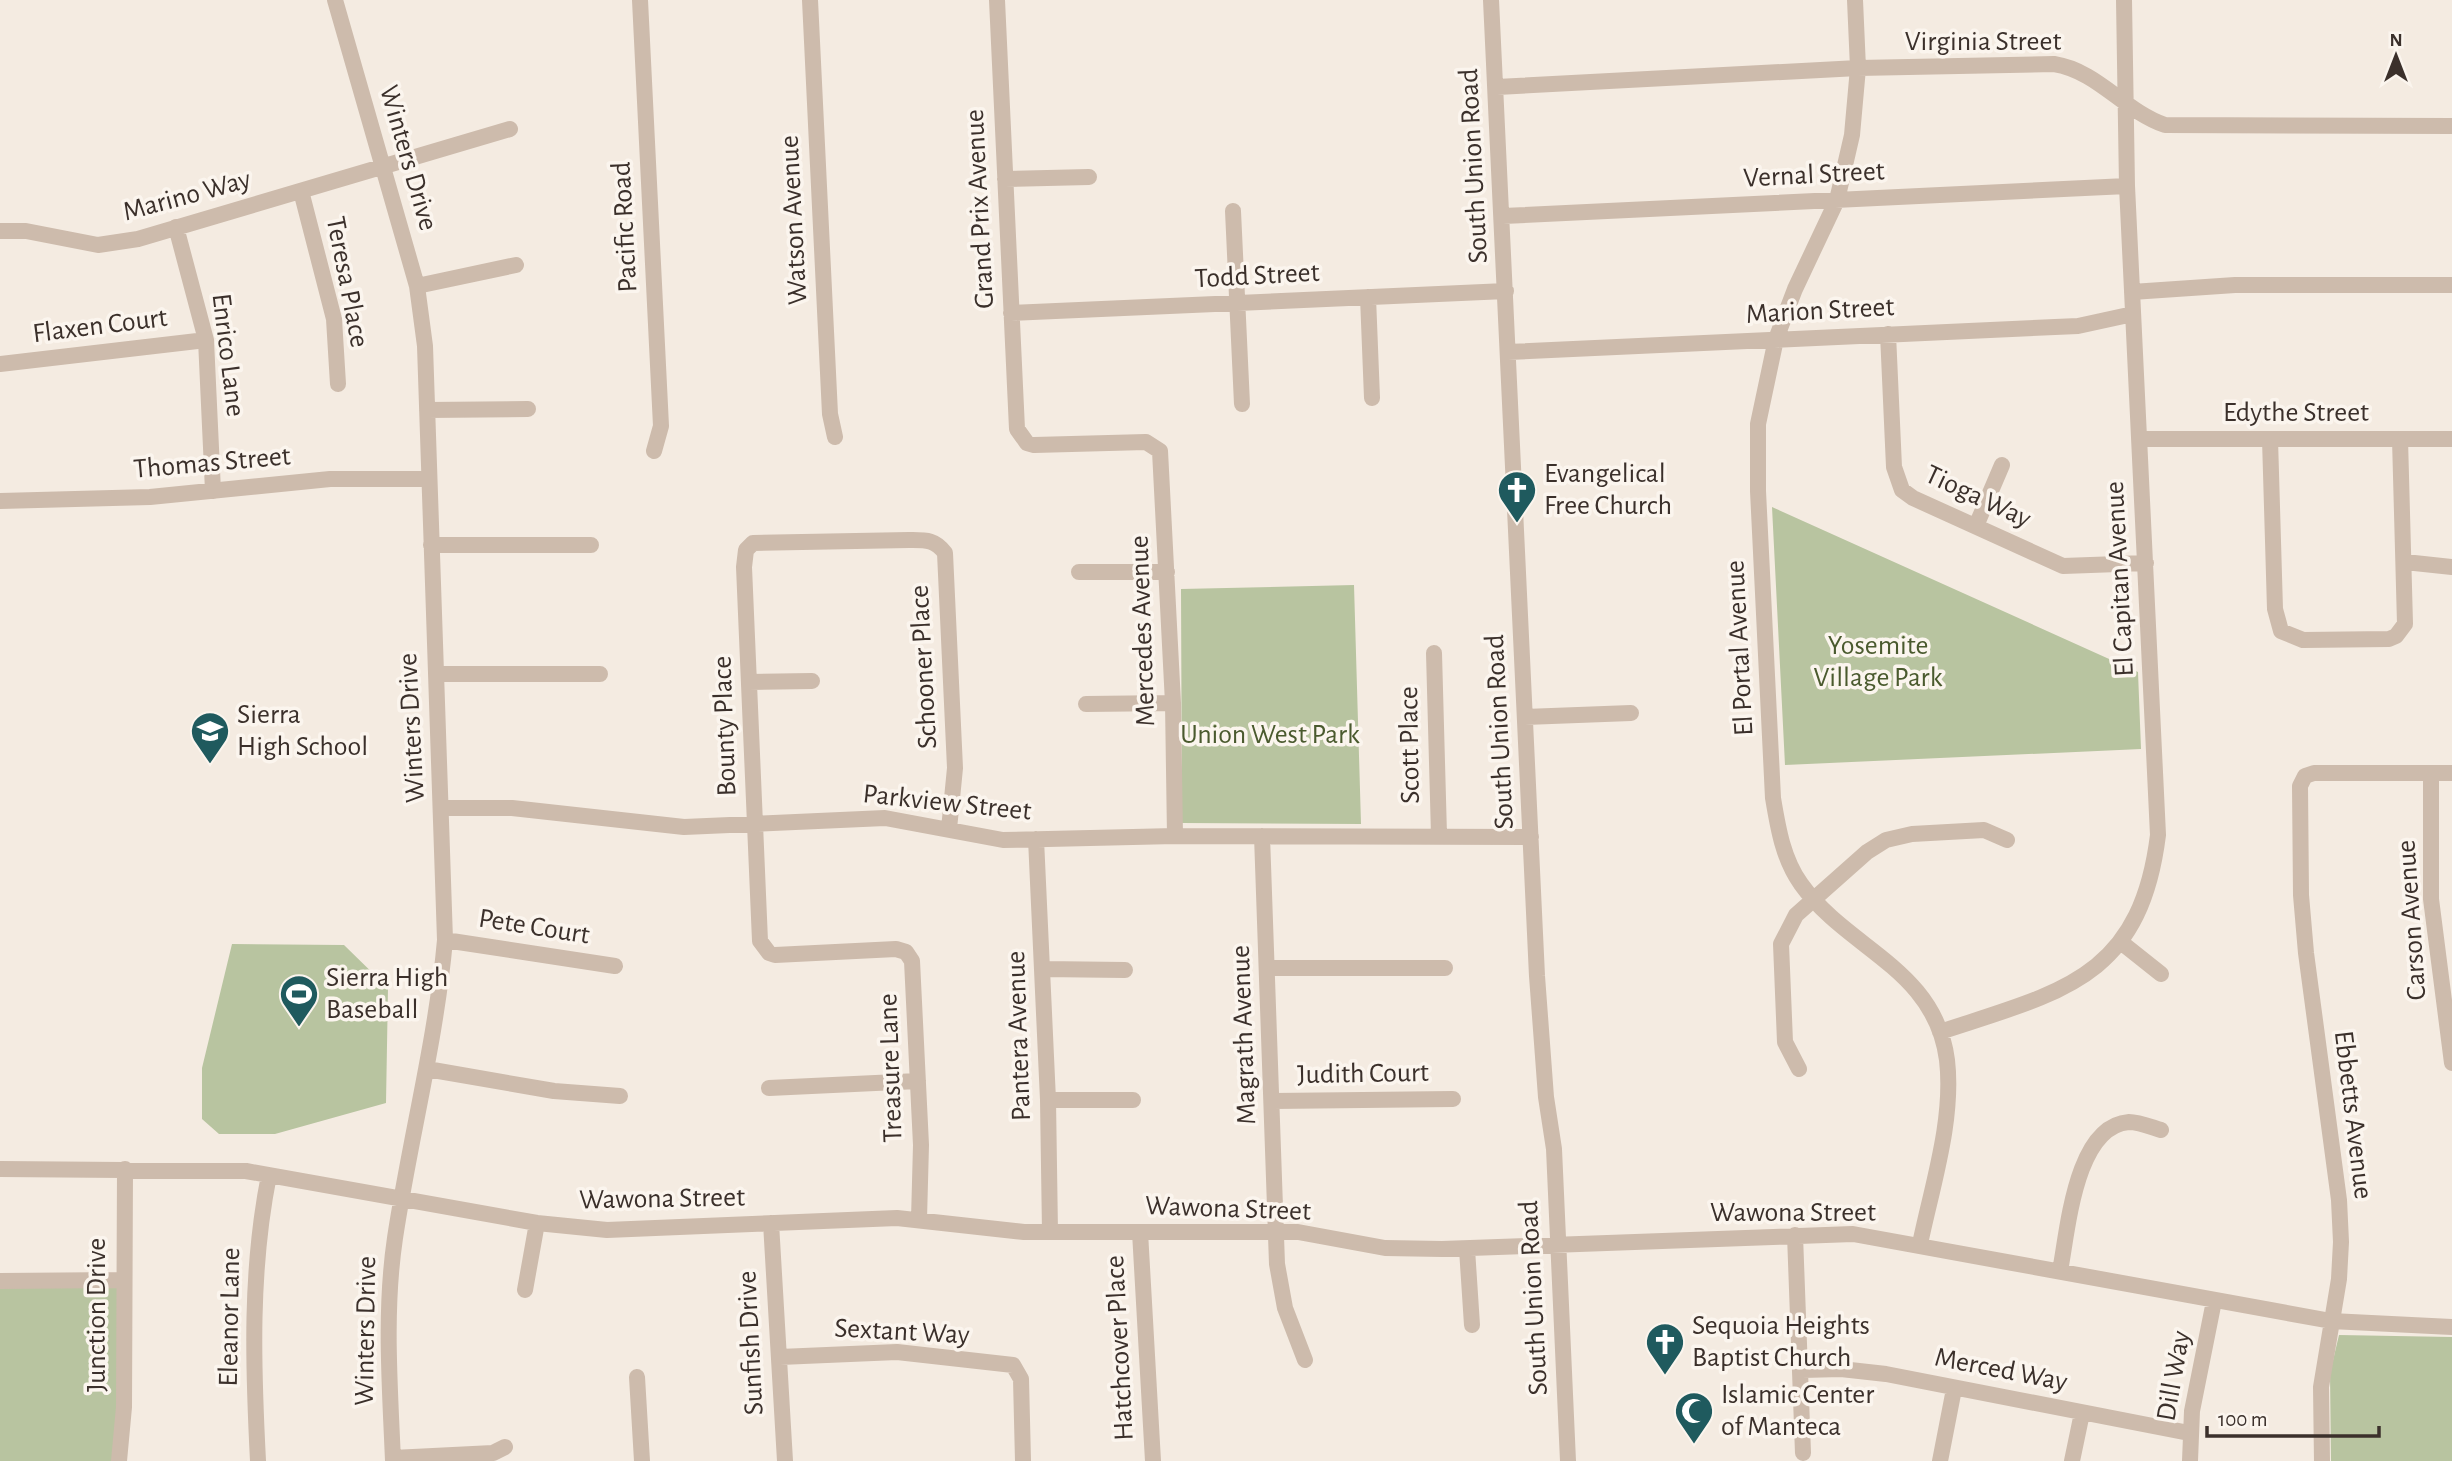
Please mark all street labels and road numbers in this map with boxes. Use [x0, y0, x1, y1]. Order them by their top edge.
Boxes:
street label: Virginia Street [1905, 28, 2061, 56]
street label: South Union Road [1455, 68, 1493, 264]
street label: Winters Drive [374, 82, 442, 234]
street label: Grand Prix Avenue [961, 109, 999, 309]
street label: Watson Avenue [776, 134, 812, 306]
street label: Vernal Street [1743, 157, 1885, 193]
street label: Pacific Road [608, 161, 642, 293]
street label: Marino Way [120, 165, 254, 226]
street label: Teresa Place [321, 214, 373, 350]
street label: Todd Street [1194, 259, 1320, 293]
street label: Enrico Lane [207, 292, 249, 418]
street label: Marion Street [1745, 293, 1895, 329]
street label: Flaxen Court [31, 304, 169, 348]
street label: Edythe Street [2223, 399, 2369, 427]
street label: Thomas Street [132, 442, 292, 484]
street label: Tioga Way [1921, 460, 2035, 534]
street label: El Capitan Avenue [2101, 480, 2139, 678]
street label: Mercedes Avenue [1126, 535, 1160, 727]
street label: El Portal Avenue [1721, 559, 1759, 737]
street label: Schooner Place [906, 584, 942, 750]
street label: South Union Road [1481, 634, 1519, 830]
street label: Winters Drive [394, 652, 430, 804]
street label: Bounty Place [709, 655, 741, 797]
street label: Scott Place [1395, 686, 1425, 804]
street label: Parkview Street [861, 780, 1033, 826]
street label: Carson Avenue [2392, 839, 2432, 1001]
street label: Pete Court [476, 904, 592, 950]
street label: Magrath Avenue [1227, 945, 1261, 1125]
street label: Pantera Avenue [1002, 950, 1036, 1122]
street label: Treasure Lane [874, 993, 908, 1143]
street label: Ebbetts Avenue [2329, 1029, 2377, 1201]
street label: Judith Court [1297, 1059, 1429, 1089]
street label: Wawona Street [579, 1184, 745, 1214]
street label: Wawona Street [1145, 1192, 1311, 1226]
street label: Wawona Street [1710, 1199, 1876, 1227]
street label: South Union Road [1515, 1200, 1553, 1396]
street label: Junction Drive [83, 1238, 111, 1392]
street label: Eleanor Lane [215, 1247, 245, 1387]
street label: Hatchcover Place [1101, 1255, 1139, 1441]
street label: Winters Drive [351, 1256, 381, 1406]
street label: Sunfish Drive [733, 1270, 769, 1416]
street label: Sextant Way [834, 1314, 970, 1350]
street label: Dill Way [2152, 1329, 2196, 1423]
street label: Merced Way [1932, 1343, 2070, 1397]

